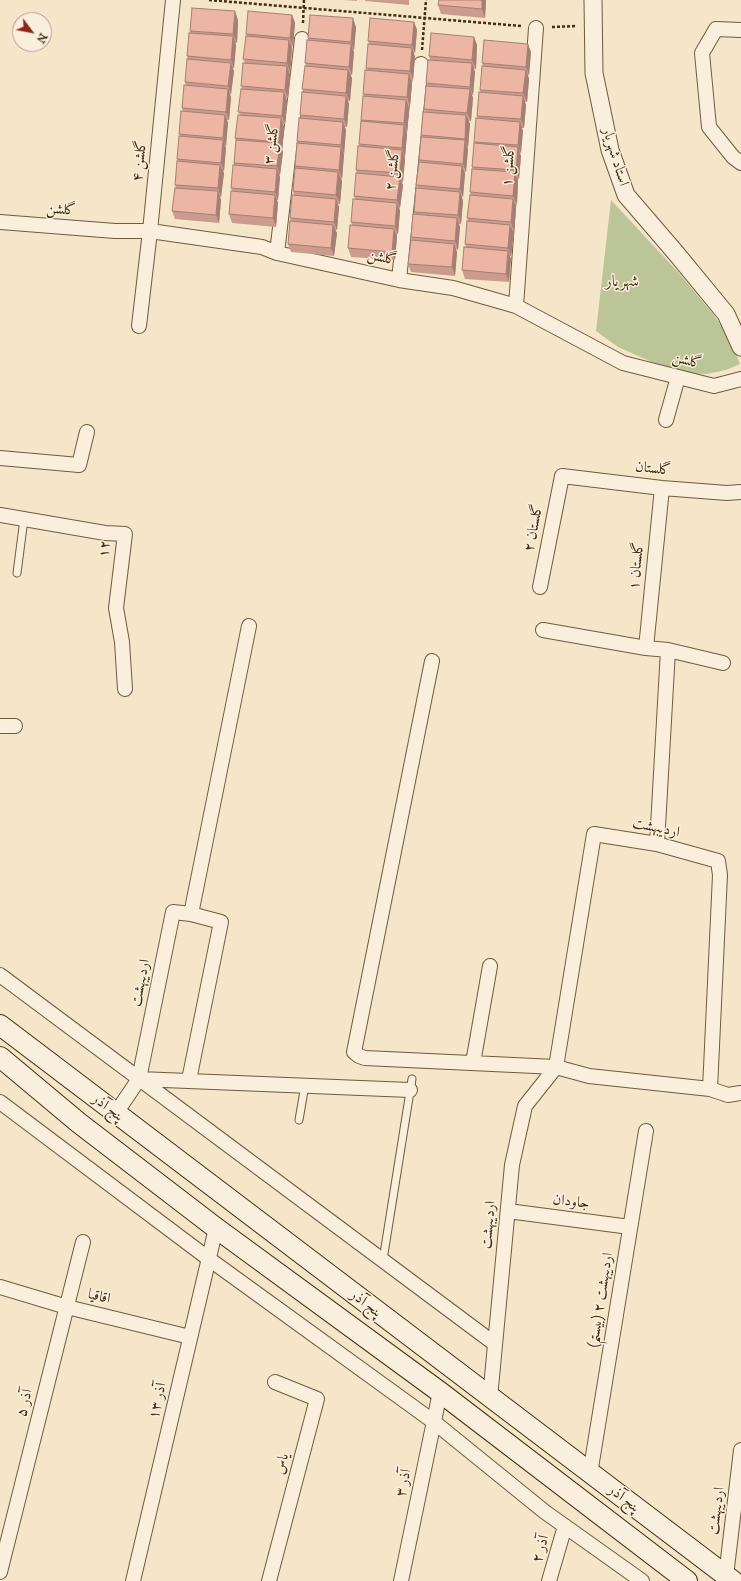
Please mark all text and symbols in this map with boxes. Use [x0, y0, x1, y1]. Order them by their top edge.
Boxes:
north arrow [12, 12, 52, 52]
text: N [34, 31, 50, 46]
street label: گلشن ۳ [261, 122, 283, 166]
street label: استاد شهریار [598, 126, 632, 188]
street label: گلشن ۴ [129, 139, 151, 183]
street label: گلشن ۱ [499, 145, 519, 187]
street label: گلشن ۲ [382, 148, 404, 192]
street label: گلشن [46, 200, 76, 220]
street label: گلشن [366, 246, 398, 270]
district label: شهریار [605, 272, 639, 292]
street label: گلشن [671, 349, 703, 373]
street label: گلستان [634, 458, 672, 480]
street label: گلستان ۲ [521, 503, 547, 553]
street label: ۱۲ [95, 540, 115, 558]
street label: گلستان ۱ [626, 541, 648, 591]
street label: اردیبهشت [631, 814, 681, 842]
street label: اردیبهشت [128, 958, 154, 1008]
street label: پنج آذر [88, 1090, 128, 1126]
street label: جاودان [551, 1191, 591, 1213]
street label: اردیبهشت [478, 1200, 500, 1250]
street label: اردیبهشت ۲ (بیستم) [585, 1251, 617, 1349]
street label: اقاقیا [86, 1286, 112, 1308]
street label: پنج آذر [346, 1286, 386, 1322]
street label: ۱۳ آذر [145, 1381, 171, 1421]
street label: آذر ۵ [13, 1387, 37, 1419]
street label: یاس [271, 1451, 293, 1477]
street label: آذر ۳ [392, 1467, 416, 1499]
street label: پنج آذر [604, 1481, 644, 1517]
street label: اردیبهشت [705, 1486, 729, 1536]
street label: آذر ۲ [528, 1533, 554, 1565]

